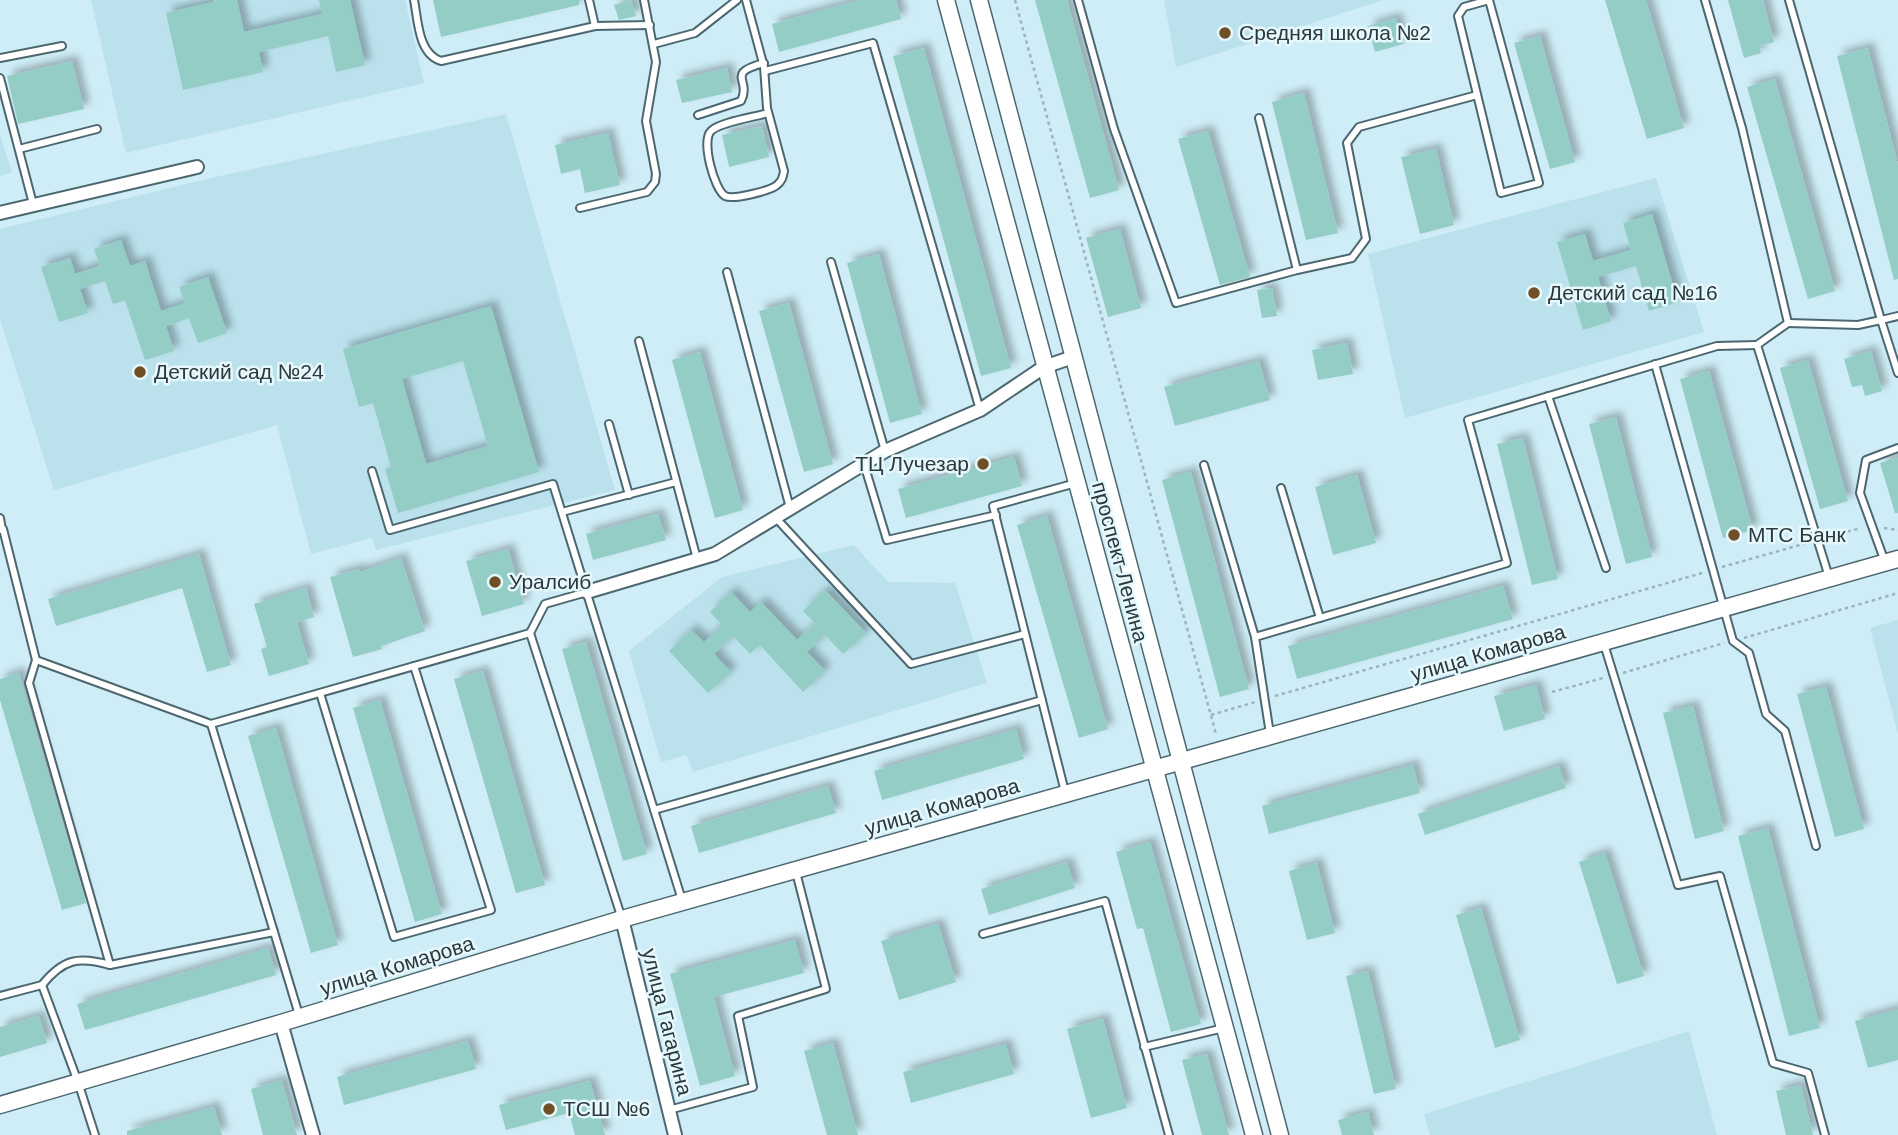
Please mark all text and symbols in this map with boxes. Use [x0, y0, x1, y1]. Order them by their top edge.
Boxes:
place label: Средняя школа №2 [1239, 21, 1431, 44]
marker: Средняя школа №2 [1217, 25, 1233, 41]
place label: Детский сад №16 [1548, 281, 1718, 304]
marker: Детский сад №16 [1526, 285, 1542, 301]
place label: Детский сад №24 [154, 360, 324, 383]
marker: Детский сад №24 [132, 364, 148, 380]
place label: ТЦ Лучезар [855, 452, 969, 475]
marker: ТЦ Лучезар [975, 456, 991, 472]
street label: проспект Ленина [1088, 479, 1153, 645]
place label: МТС Банк [1748, 523, 1846, 546]
marker: МТС Банк [1726, 527, 1742, 543]
place label: Уралсиб [509, 570, 591, 593]
marker: Уралсиб [487, 574, 503, 590]
street label: улица Комарова [1408, 619, 1568, 686]
street label: улица Комарова [862, 773, 1022, 840]
street label: улица Комарова [317, 931, 477, 1000]
street label: улица Гагарина [638, 946, 697, 1098]
place label: ТСШ №6 [563, 1097, 650, 1120]
marker: ТСШ №6 [541, 1101, 557, 1117]

